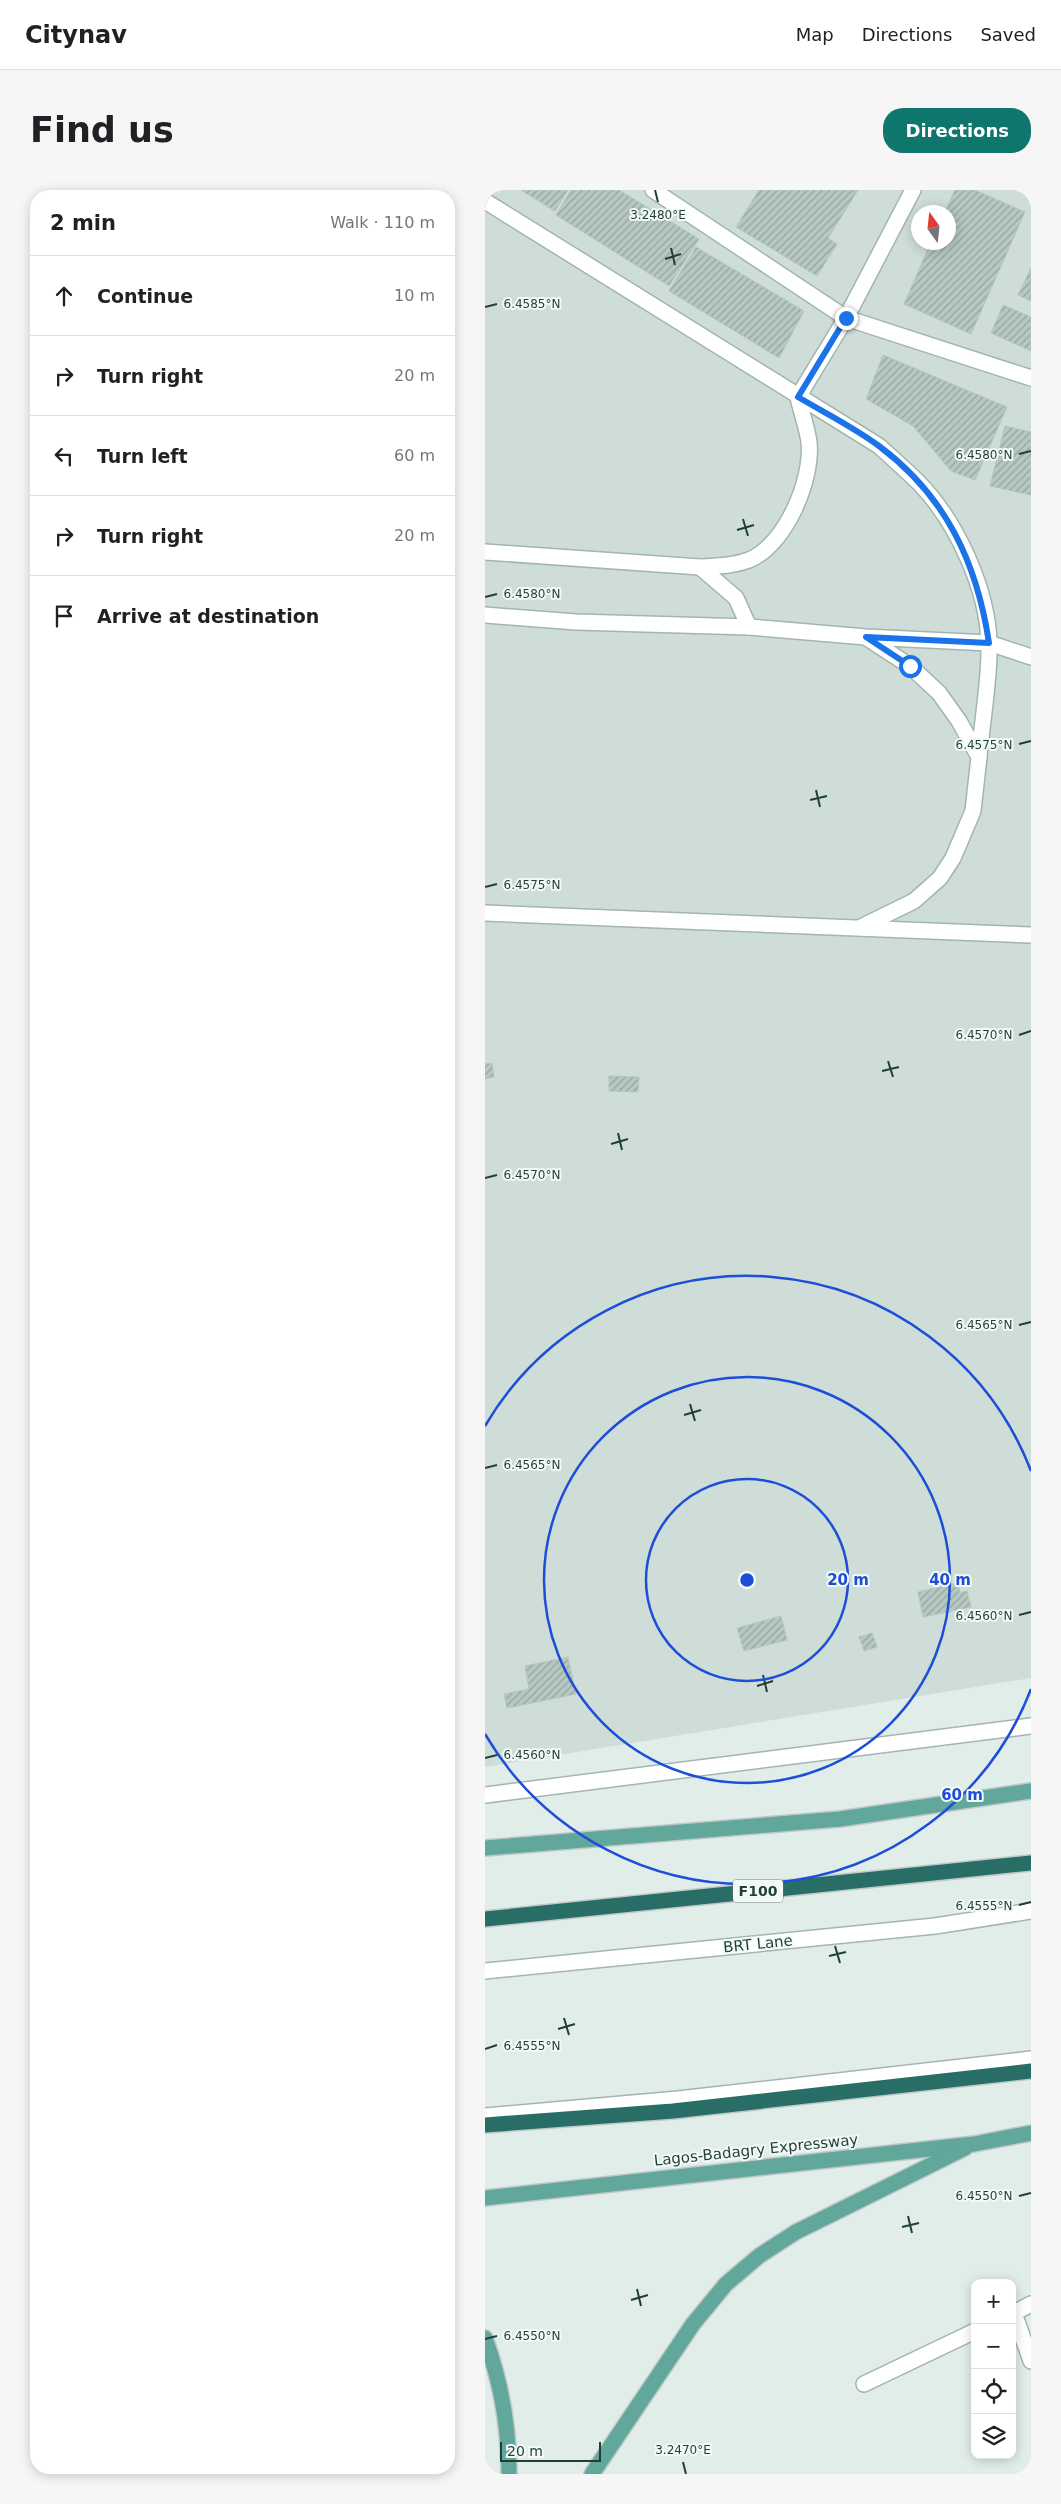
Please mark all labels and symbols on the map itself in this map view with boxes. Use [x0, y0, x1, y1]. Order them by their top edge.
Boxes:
north arrow [911, 205, 956, 250]
text: 3.2480°E [630, 208, 686, 222]
text: 6.4585°N [504, 297, 560, 311]
route end [835, 307, 858, 330]
text: 6.4580°N [956, 448, 1012, 462]
text: 6.4580°N [504, 587, 560, 601]
route start [899, 655, 922, 678]
text: 6.4575°N [956, 738, 1012, 752]
text: 6.4575°N [504, 878, 560, 892]
text: 6.4570°N [956, 1028, 1012, 1042]
text: 6.4570°N [504, 1168, 560, 1182]
text: 6.4565°N [956, 1318, 1012, 1332]
text: 6.4565°N [504, 1458, 560, 1472]
centre of rings [738, 1571, 756, 1589]
text: 20 m [827, 1571, 869, 1589]
text: 40 m [929, 1571, 971, 1589]
text: 6.4560°N [956, 1609, 1012, 1623]
text: 6.4560°N [504, 1748, 560, 1762]
text: 60 m [941, 1786, 983, 1804]
road number: F100 [733, 1880, 783, 1902]
text: 6.4555°N [956, 1899, 1012, 1913]
street label: BRT Lane [722, 1931, 794, 1957]
text: 6.4555°N [504, 2039, 560, 2053]
street label: Lagos-Badagry Expressway [653, 2130, 859, 2170]
text: 6.4550°N [956, 2189, 1012, 2203]
text: 6.4550°N [504, 2329, 560, 2343]
scale bar [500, 2439, 601, 2462]
text: 3.2470°E [655, 2443, 711, 2457]

